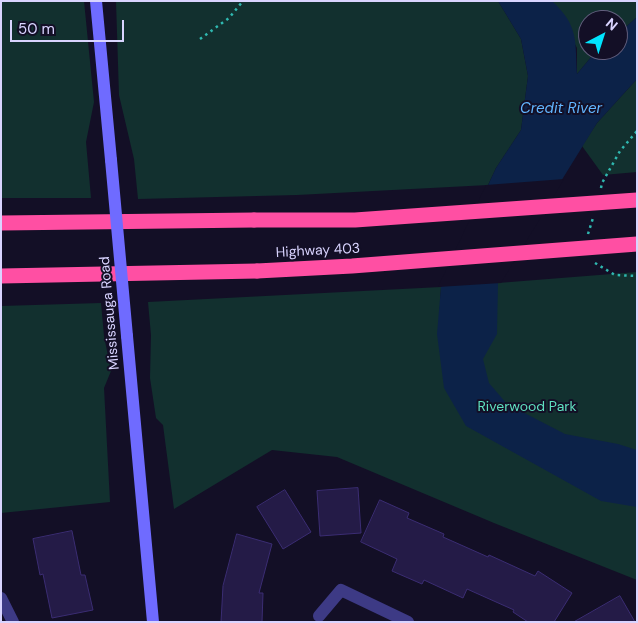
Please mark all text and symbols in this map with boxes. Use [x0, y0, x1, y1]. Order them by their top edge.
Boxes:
scale bar [12, 10, 126, 42]
north arrow [578, 10, 628, 60]
text: N [602, 14, 622, 34]
text: 50 m [18, 19, 55, 39]
water label: Credit River [520, 100, 602, 118]
street label: Highway 403 [275, 240, 361, 262]
street label: Mississauga Road [97, 255, 123, 371]
park label: Riverwood Park [477, 399, 577, 415]

